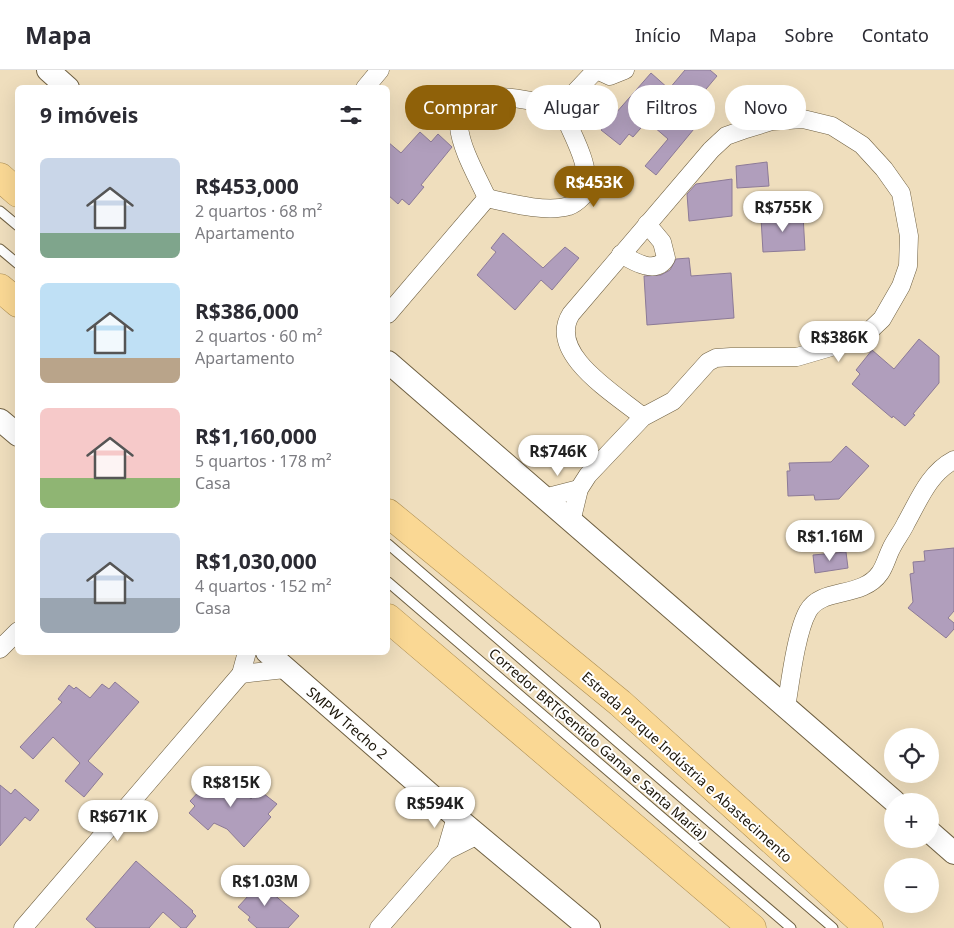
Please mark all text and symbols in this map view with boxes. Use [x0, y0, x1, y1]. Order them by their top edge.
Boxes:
text: Mapa [25, 18, 92, 51]
text: Início [635, 23, 681, 47]
text: Mapa [709, 23, 757, 47]
text: Sobre [785, 23, 834, 47]
text: Contato [862, 23, 929, 47]
chip: Comprar [405, 85, 516, 130]
chip: Alugar [526, 85, 618, 130]
chip: Filtros [628, 85, 715, 130]
chip: Novo [725, 85, 806, 130]
text: 9 imóveis [40, 101, 138, 129]
icon: filters [337, 101, 365, 129]
pin: R$453K [553, 166, 635, 208]
text: R$453K [565, 171, 623, 193]
text: R$453,000 [195, 172, 299, 200]
icon: home [80, 178, 140, 238]
pin: R$755K [742, 190, 824, 233]
text: R$755K [754, 196, 812, 218]
text: 2 quartos · 68 m² [195, 200, 322, 222]
text: Apartamento [195, 222, 295, 244]
text: R$386,000 [195, 297, 299, 325]
icon: home [80, 303, 140, 363]
pin: R$386K [798, 320, 880, 363]
text: 2 quartos · 60 m² [195, 325, 322, 347]
text: R$386K [810, 326, 868, 348]
text: Apartamento [195, 347, 295, 369]
text: R$1,160,000 [195, 422, 317, 450]
icon: home [80, 428, 140, 488]
pin: R$746K [517, 434, 599, 477]
text: R$746K [529, 440, 587, 462]
text: 5 quartos · 178 m² [195, 450, 332, 472]
text: Casa [195, 472, 231, 494]
pin: R$1.16M [784, 520, 876, 562]
text: R$1.16M [797, 525, 863, 547]
text: R$1,030,000 [195, 547, 317, 575]
icon: home [80, 553, 140, 613]
text: 4 quartos · 152 m² [195, 575, 332, 597]
text: Casa [195, 597, 231, 619]
street label: Corredor BRT(Sentido Gama e Santa Maria) [485, 644, 711, 844]
street label: Estrada Parque Indústria e Abastecimento [578, 667, 797, 866]
street label: SMPW Trecho 2 [303, 682, 392, 763]
map controls [884, 728, 939, 913]
button: locate [884, 728, 939, 783]
pin: R$815K [190, 766, 272, 808]
text: R$815K [202, 771, 260, 793]
pin: R$594K [394, 786, 476, 829]
text: R$594K [406, 792, 464, 814]
button: + [884, 793, 939, 848]
pin: R$671K [77, 800, 159, 842]
text: R$671K [89, 805, 147, 827]
button: − [884, 858, 939, 913]
pin: R$1.03M [219, 864, 311, 907]
text: R$1.03M [232, 870, 298, 892]

